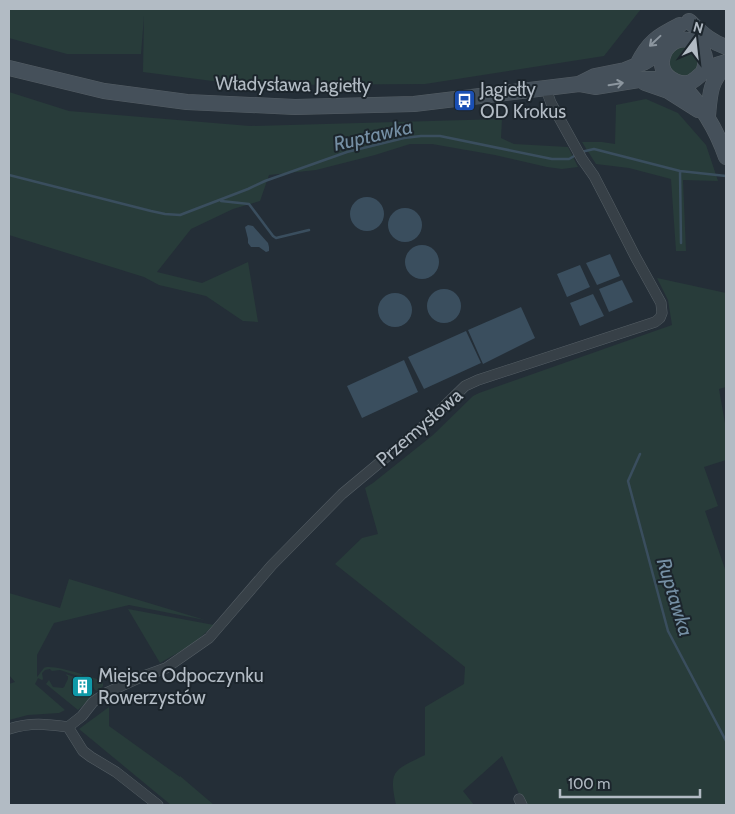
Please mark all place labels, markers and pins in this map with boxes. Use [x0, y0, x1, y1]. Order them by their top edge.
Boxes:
place label: Jagiełły OD Krokus [479, 78, 566, 123]
bus stop icon: Jagiełły OD Krokus [452, 88, 476, 112]
place label: Miejsce Odpoczynku Rowerzystów [98, 664, 264, 709]
building icon: Miejsce Odpoczynku Rowerzystów [70, 674, 94, 698]

